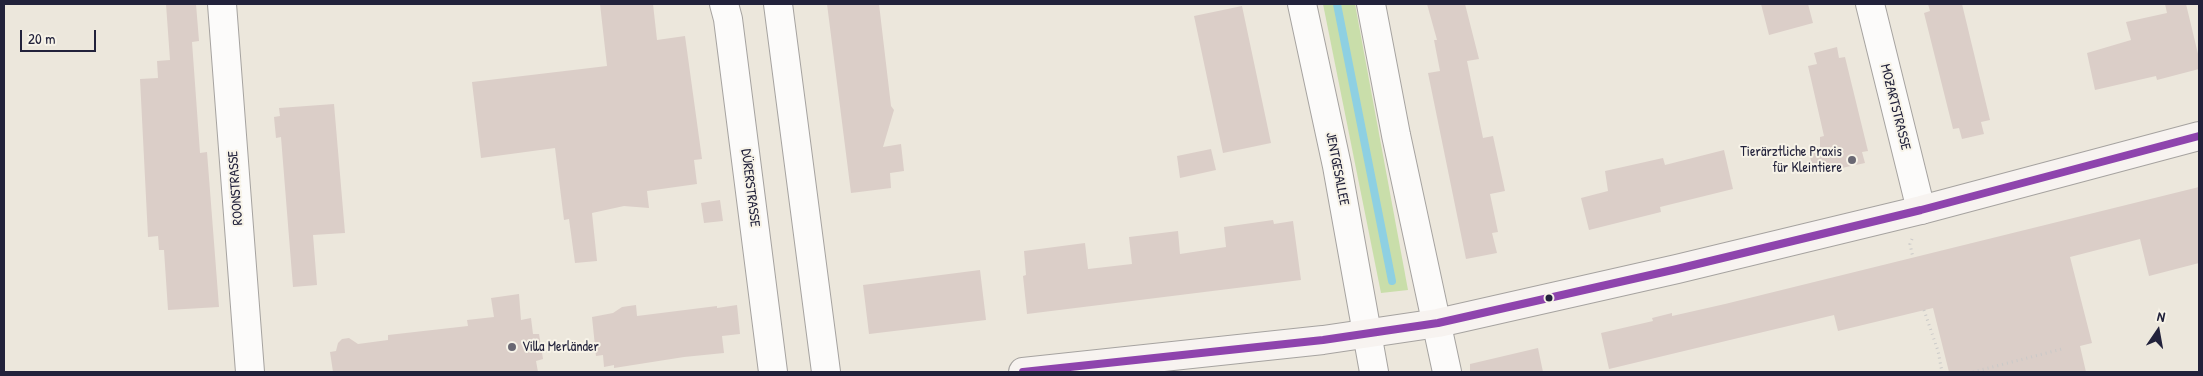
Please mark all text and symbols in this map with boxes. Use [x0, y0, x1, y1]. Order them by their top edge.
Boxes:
scale bar [22, 20, 99, 52]
text: 20 m [28, 28, 55, 49]
street label: MOZARTSTRASSE [1876, 62, 1914, 152]
street label: JENTGESALLEE [1322, 131, 1352, 207]
place label: Tierärztliche Praxis für Kleintiere [1740, 144, 1842, 176]
street label: DÜRERSTRASSE [737, 148, 763, 228]
street label: ROONSTRASSE [225, 150, 247, 226]
marker: Tierärztliche Praxis für Kleintiere [1846, 154, 1858, 166]
unlabelled marker [1544, 293, 1554, 303]
north arrow [2133, 306, 2183, 356]
text: N [2156, 306, 2167, 326]
place label: Villa Merländer [522, 339, 599, 355]
marker: Villa Merländer [506, 341, 518, 353]

